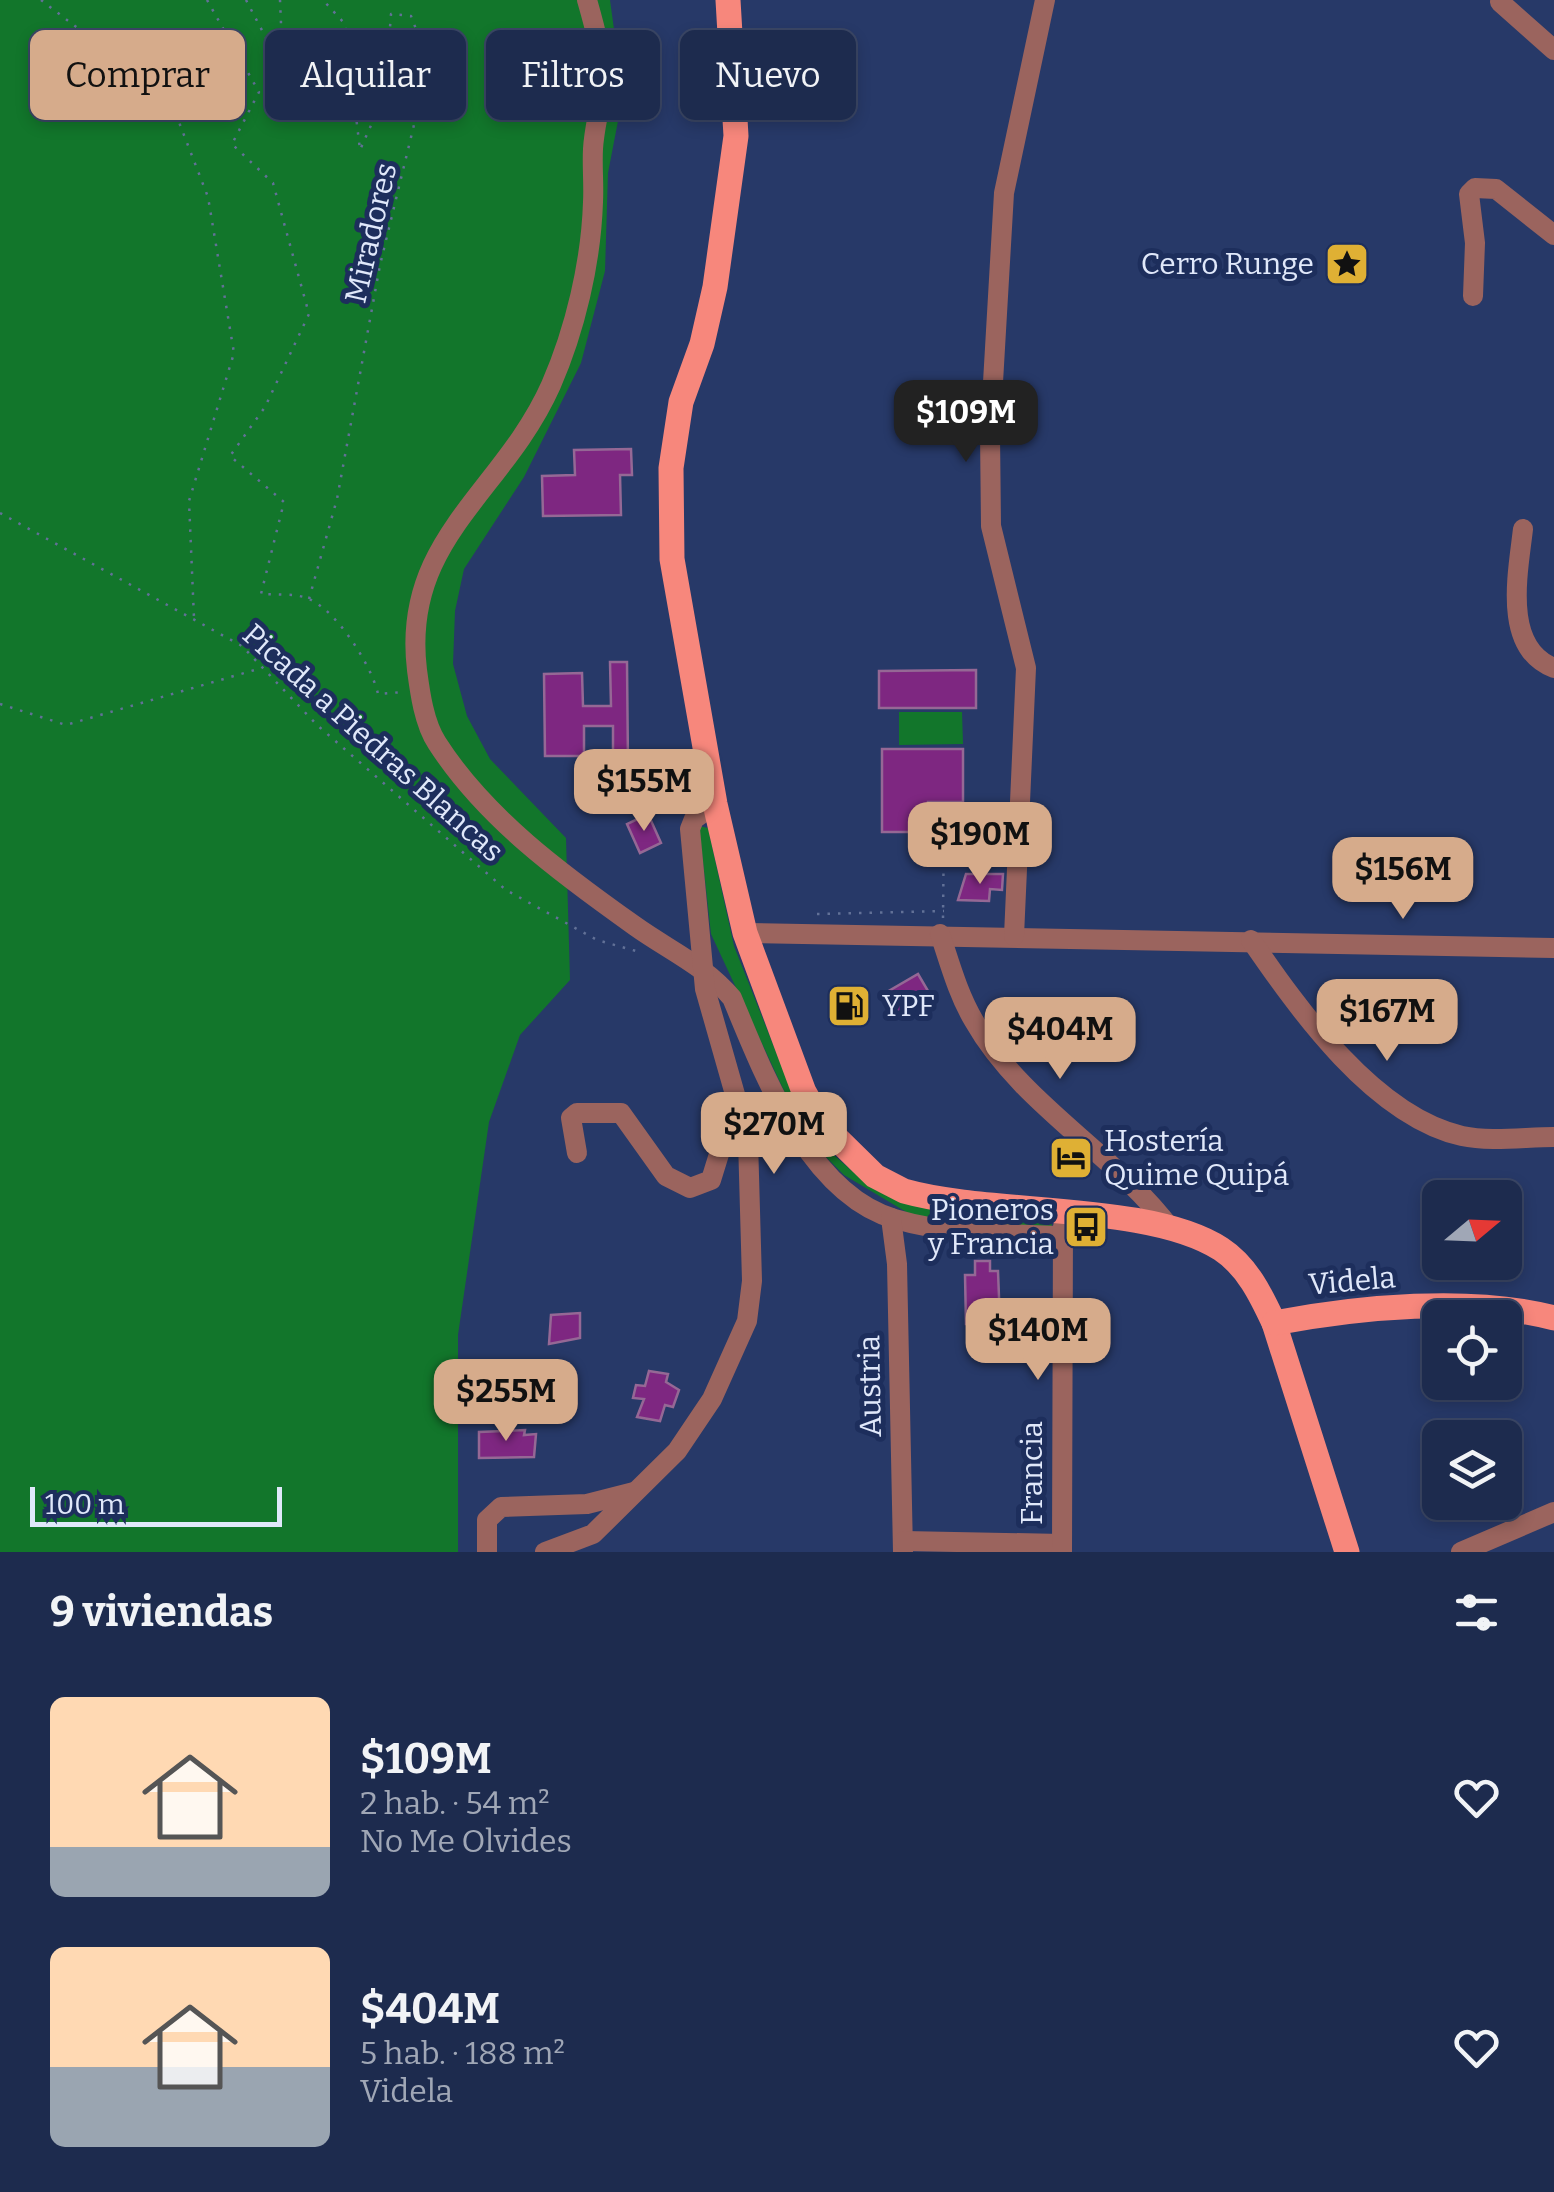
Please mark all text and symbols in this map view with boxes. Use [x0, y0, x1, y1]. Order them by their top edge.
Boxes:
chip: Comprar [30, 30, 245, 120]
chip: Alquilar [265, 30, 466, 120]
chip: Filtros [486, 30, 660, 120]
chip: Nuevo [680, 30, 856, 120]
street label: Miradores [337, 159, 405, 307]
place icon: Cerro Runge [1324, 241, 1370, 287]
place label: Cerro Runge [1141, 246, 1314, 282]
pin: $109M [896, 380, 1036, 465]
text: $109M [916, 393, 1016, 431]
street label: Picada a Piedras Blancas [235, 617, 511, 869]
pin: $155M [574, 749, 714, 834]
text: $155M [596, 762, 692, 800]
pin: $190M [910, 802, 1050, 887]
text: $190M [930, 815, 1030, 853]
pin: $156M [1333, 837, 1473, 922]
text: $156M [1354, 850, 1452, 888]
pin: $167M [1317, 979, 1457, 1064]
fuel station icon: YPF [826, 983, 872, 1029]
place label: YPF [882, 988, 935, 1024]
text: $167M [1339, 992, 1435, 1030]
pin: $404M [990, 997, 1130, 1082]
text: $404M [1007, 1010, 1113, 1048]
pin: $270M [704, 1092, 844, 1177]
text: $270M [723, 1105, 825, 1143]
place label: Hostería Quime Quipá [1104, 1123, 1289, 1193]
hotel icon: Hostería Quime Quipá [1048, 1135, 1094, 1181]
north arrow [1422, 1180, 1522, 1280]
map controls [1422, 1180, 1522, 1520]
place label: Pioneros y Francia [927, 1192, 1054, 1262]
bus stop icon: Pioneros y Francia [1063, 1204, 1109, 1250]
street label: Videla [1307, 1259, 1397, 1303]
pin: $140M [968, 1298, 1108, 1383]
button: locate [1422, 1300, 1522, 1400]
text: $140M [988, 1311, 1088, 1349]
street label: Austria [851, 1335, 889, 1437]
pin: $255M [436, 1359, 576, 1444]
text: $255M [456, 1372, 556, 1410]
button: layers [1422, 1420, 1522, 1520]
street label: Francia [1014, 1421, 1050, 1525]
scale bar [30, 1482, 282, 1526]
text: 100 m [45, 1488, 125, 1521]
icon: filters [1449, 1585, 1504, 1640]
text: 9 viviendas [50, 1587, 273, 1637]
text: $109M [360, 1734, 492, 1784]
icon: home [130, 1737, 250, 1857]
icon: heart [1449, 1770, 1504, 1825]
text: 2 hab. · 54 m² [360, 1784, 550, 1822]
text: No Me Olvides [360, 1822, 572, 1860]
text: $404M [360, 1984, 500, 2034]
icon: home [130, 1987, 250, 2107]
icon: heart [1449, 2020, 1504, 2075]
text: 5 hab. · 188 m² [360, 2034, 565, 2072]
text: Videla [360, 2072, 453, 2110]

